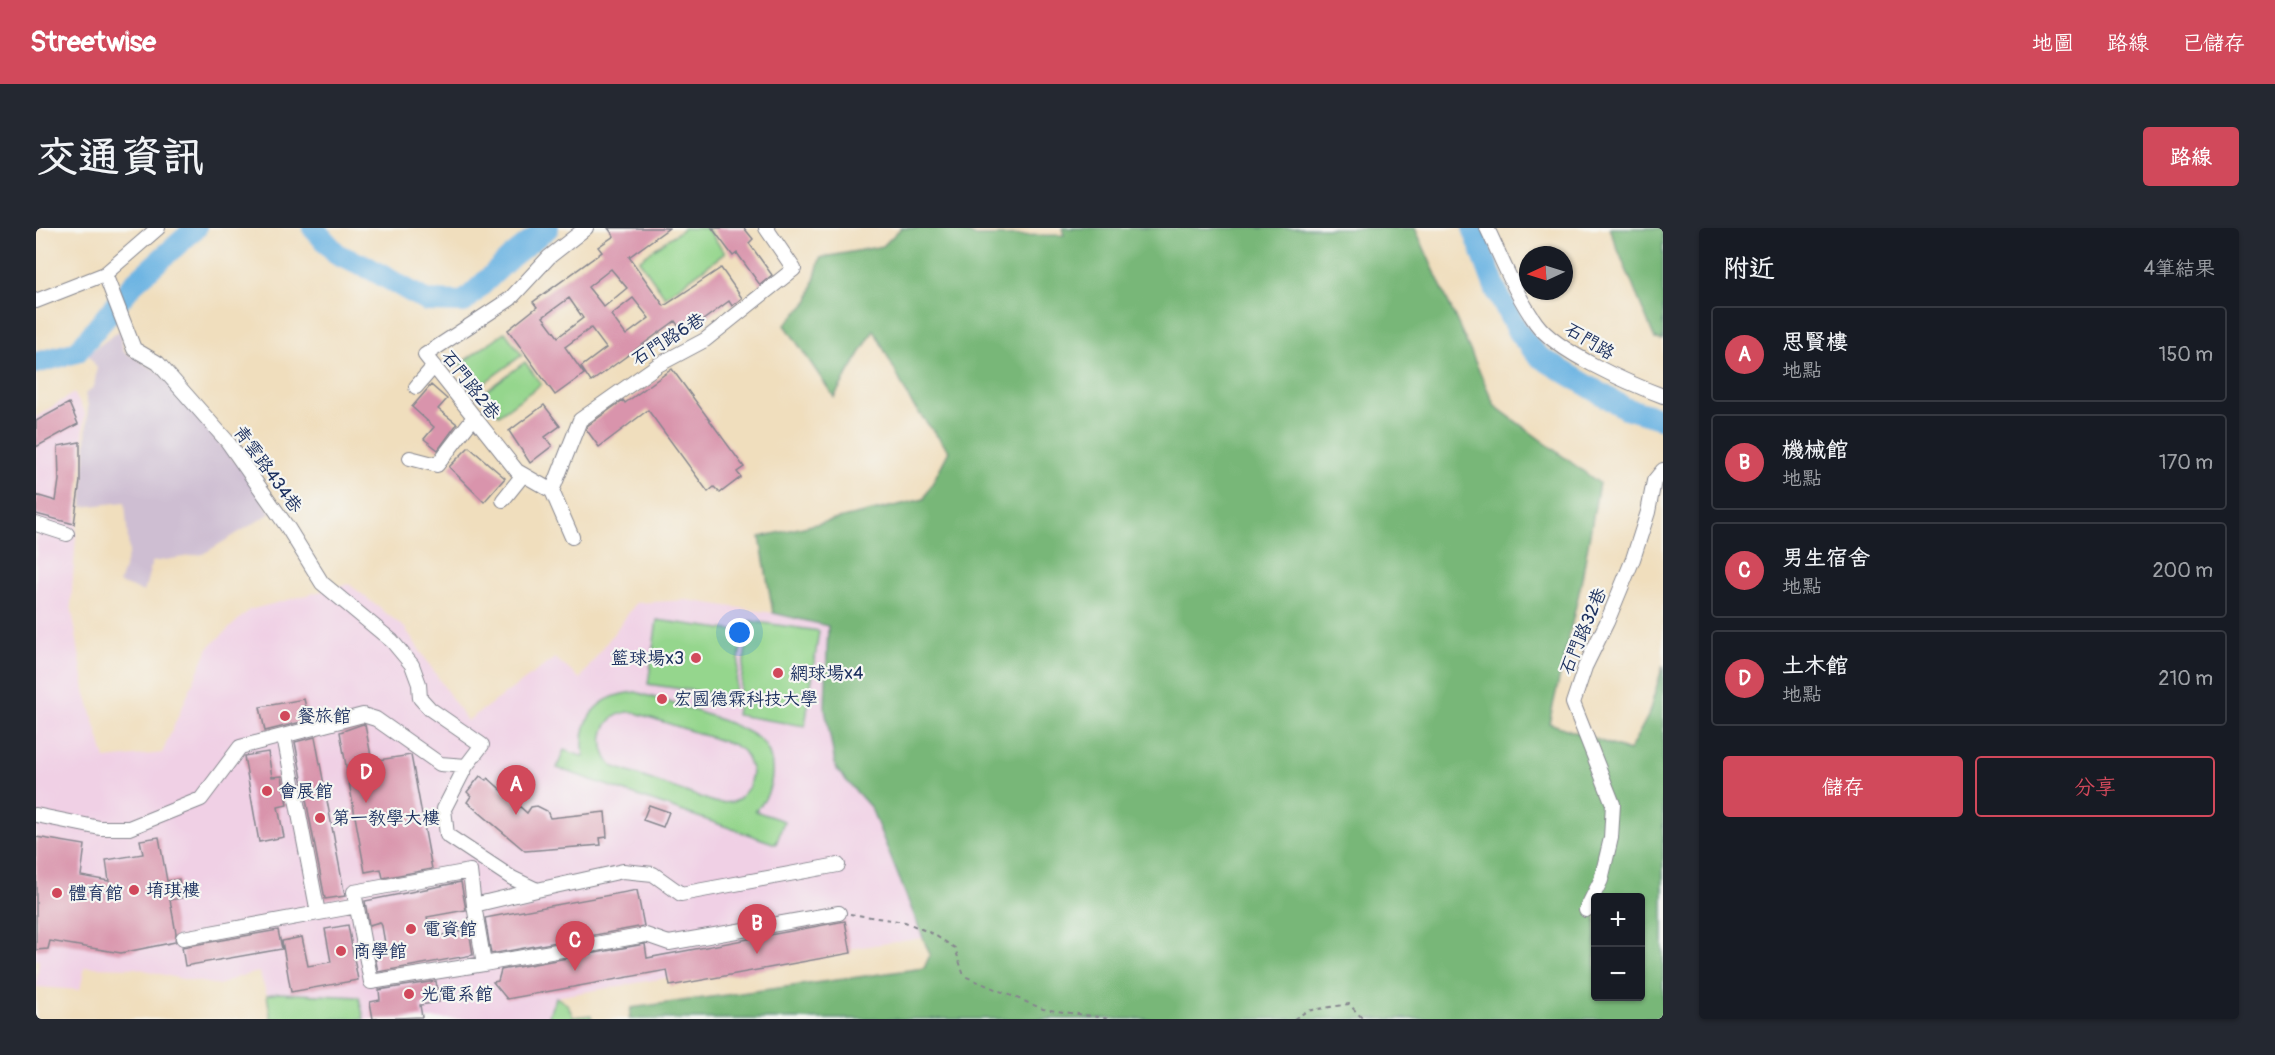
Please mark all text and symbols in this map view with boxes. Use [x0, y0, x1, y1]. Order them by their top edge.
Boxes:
text: Streetwise [30, 25, 156, 60]
text: 地圖 [2032, 30, 2074, 57]
text: 路線 [2107, 30, 2149, 57]
text: 已儲存 [2182, 30, 2245, 57]
button: 路線 [2143, 127, 2239, 186]
text: 交通資訊 [36, 132, 204, 184]
north arrow [1519, 246, 1573, 300]
text: 附近 [1723, 253, 1775, 285]
text: 4筆結果 [2143, 256, 2215, 281]
street label: 石門路6巷 [627, 308, 709, 371]
street label: 石門路 [1561, 318, 1619, 365]
text: 思賢樓 [1782, 328, 1848, 356]
text: A [1738, 342, 1751, 367]
text: 150 m [2159, 342, 2213, 367]
street label: 石門路2巷 [436, 346, 505, 425]
text: 地點 [1782, 358, 1822, 383]
street label: 青雲路434巷 [228, 421, 307, 518]
text: 機械館 [1782, 436, 1848, 464]
text: B [1739, 450, 1750, 475]
text: 170 m [2159, 450, 2213, 475]
text: 地點 [1782, 466, 1822, 491]
text: 男生宿舍 [1782, 544, 1870, 572]
text: C [1738, 558, 1751, 583]
text: 200 m [2152, 558, 2213, 583]
text: 地點 [1782, 574, 1822, 599]
street label: 石門路32巷 [1555, 584, 1612, 678]
your location [725, 618, 754, 647]
place label: 籃球場x3 [611, 647, 684, 670]
marker: 籃球場x3 [689, 651, 703, 665]
text: 土木館 [1782, 652, 1848, 680]
place label: 網球場x4 [790, 662, 864, 685]
marker: 網球場x4 [771, 666, 785, 680]
text: D [1738, 666, 1751, 691]
text: 210 m [2158, 666, 2213, 691]
text: 地點 [1782, 682, 1822, 707]
place label: 宏國德霖科技大學 [674, 688, 818, 711]
marker: 宏國德霖科技大學 [655, 692, 669, 706]
place label: 餐旅館 [297, 705, 351, 728]
marker: 餐旅館 [278, 709, 292, 723]
pin: D [346, 754, 386, 803]
button: 儲存 [1723, 756, 1963, 817]
button: 分享 [1975, 756, 2215, 817]
pin: A [496, 766, 536, 815]
place label: 會展館 [279, 780, 333, 803]
marker: 會展館 [260, 784, 274, 798]
place label: 第一教學大樓 [332, 807, 440, 830]
marker: 第一教學大樓 [313, 811, 327, 825]
place label: 堉琪樓 [146, 879, 200, 902]
place label: 體育館 [69, 882, 123, 905]
marker: 堉琪樓 [127, 883, 141, 897]
marker: 體育館 [50, 886, 64, 900]
map controls [1591, 893, 1645, 1001]
button: + [1591, 893, 1645, 947]
pin: B [738, 904, 776, 954]
place label: 電資館 [423, 918, 477, 941]
marker: 電資館 [404, 922, 418, 936]
pin: C [556, 922, 594, 971]
place label: 商學館 [353, 940, 407, 963]
marker: 商學館 [334, 944, 348, 958]
button: − [1591, 947, 1645, 1001]
place label: 光電系館 [421, 983, 493, 1006]
marker: 光電系館 [402, 987, 416, 1001]

